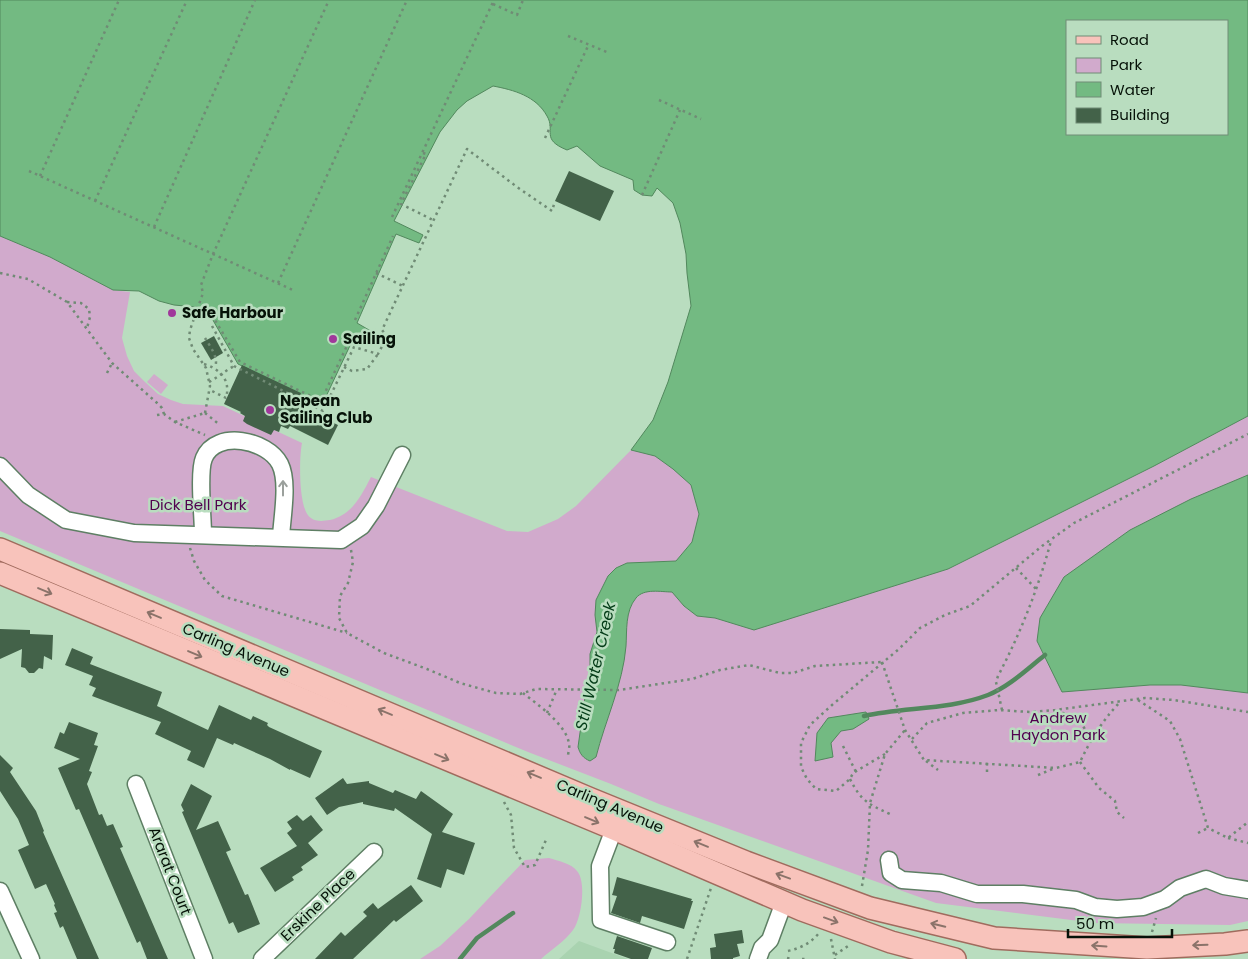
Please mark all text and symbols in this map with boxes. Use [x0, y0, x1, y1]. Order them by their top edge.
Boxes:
legend [1066, 20, 1228, 135]
text: Road [1110, 29, 1149, 50]
text: Park [1110, 54, 1142, 75]
text: Water [1110, 79, 1156, 100]
text: Building [1110, 104, 1170, 125]
place label: Safe Harbour [182, 302, 284, 323]
marker: Safe Harbour [166, 307, 178, 319]
place label: Sailing [343, 328, 396, 349]
marker: Sailing [327, 333, 339, 345]
place label: Nepean Sailing Club [280, 390, 372, 428]
marker: Nepean Sailing Club [264, 404, 276, 416]
one-way arrow [278, 480, 288, 496]
park label: Dick Bell Park [149, 494, 247, 515]
one-way arrow [37, 587, 52, 597]
water label: Still Water Creek [570, 599, 622, 733]
one-way arrow [147, 610, 162, 619]
street label: Carling Avenue [179, 617, 293, 682]
one-way arrow [187, 650, 202, 659]
one-way arrow [378, 706, 393, 716]
park label: Andrew Haydon Park [1011, 707, 1105, 745]
one-way arrow [434, 753, 449, 762]
one-way arrow [527, 769, 542, 779]
street label: Carling Avenue [553, 773, 667, 838]
one-way arrow [584, 815, 599, 825]
street label: Ararat Court [144, 824, 197, 918]
one-way arrow [694, 839, 709, 848]
street label: Erskine Place [276, 864, 360, 946]
one-way arrow [776, 871, 791, 880]
scale bar [1068, 906, 1172, 938]
text: 50 m [1076, 913, 1114, 934]
one-way arrow [823, 916, 838, 925]
one-way arrow [931, 920, 947, 929]
one-way arrow [1091, 941, 1107, 950]
one-way arrow [1192, 941, 1208, 950]

